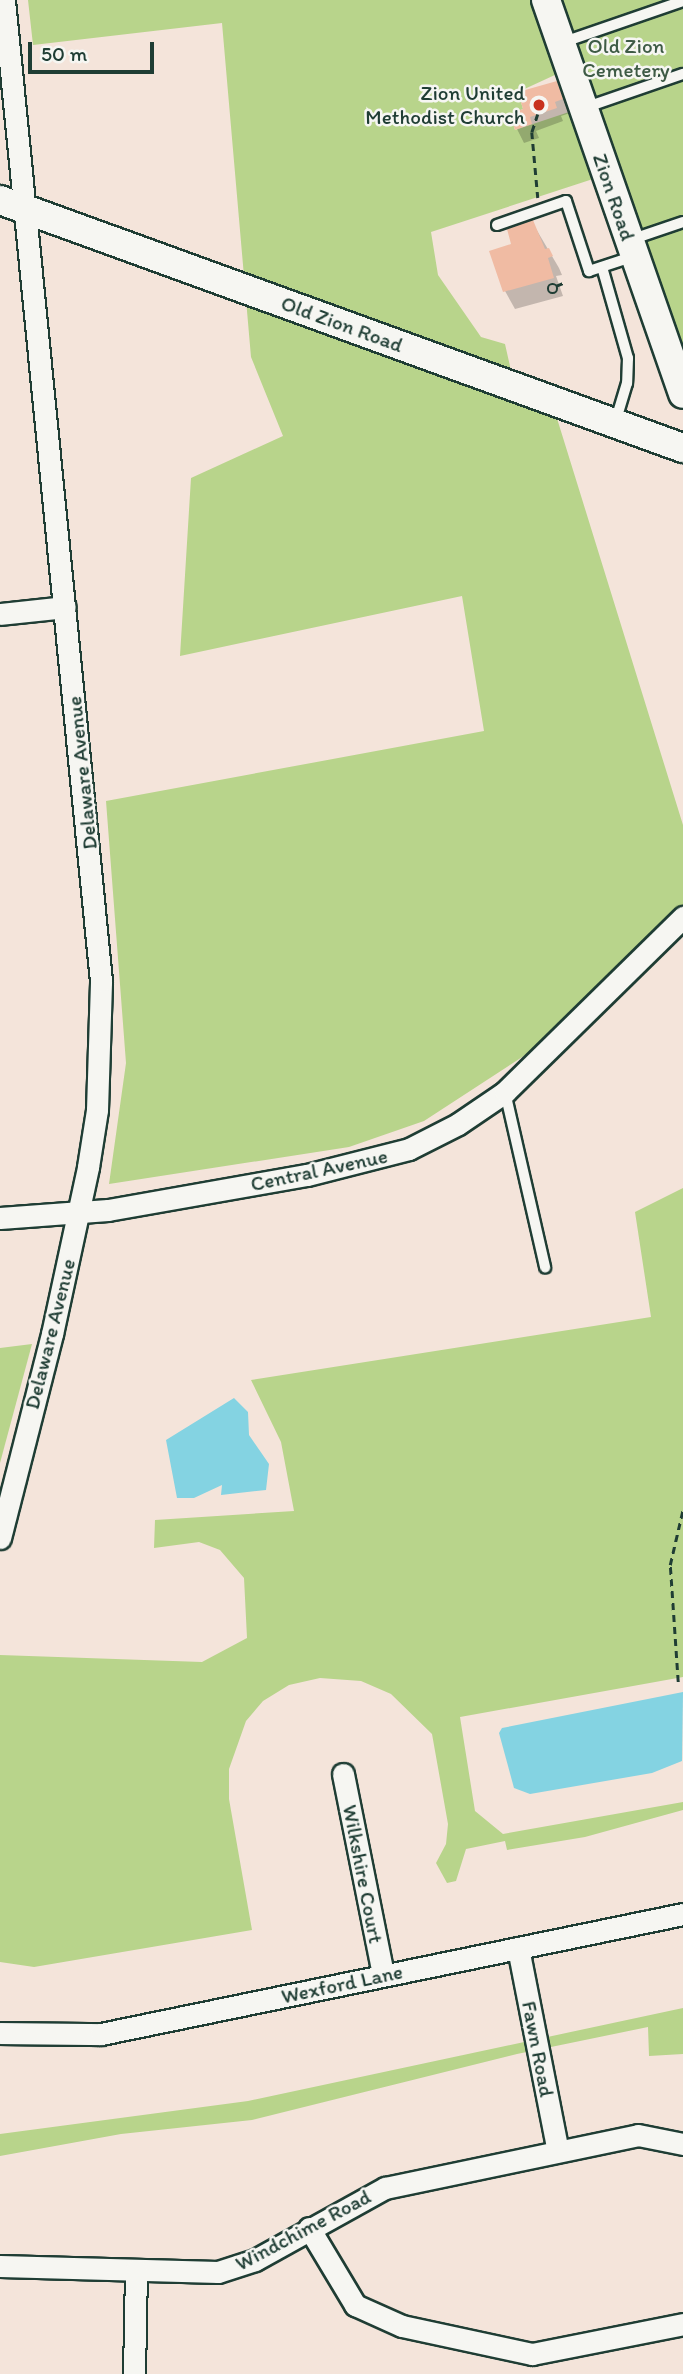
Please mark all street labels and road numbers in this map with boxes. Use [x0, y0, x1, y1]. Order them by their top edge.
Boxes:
street label: Zion Road [587, 150, 641, 244]
street label: Old Zion Road [278, 290, 406, 358]
street label: Delaware Avenue [61, 695, 103, 851]
street label: Central Avenue [249, 1143, 389, 1197]
street label: Delaware Avenue [19, 1256, 81, 1412]
street label: Wilkshire Court [337, 1802, 389, 1946]
street label: Wexford Lane [279, 1959, 405, 2009]
street label: Fawn Road [516, 1999, 560, 2099]
street label: Windchime Road [231, 2184, 375, 2276]

